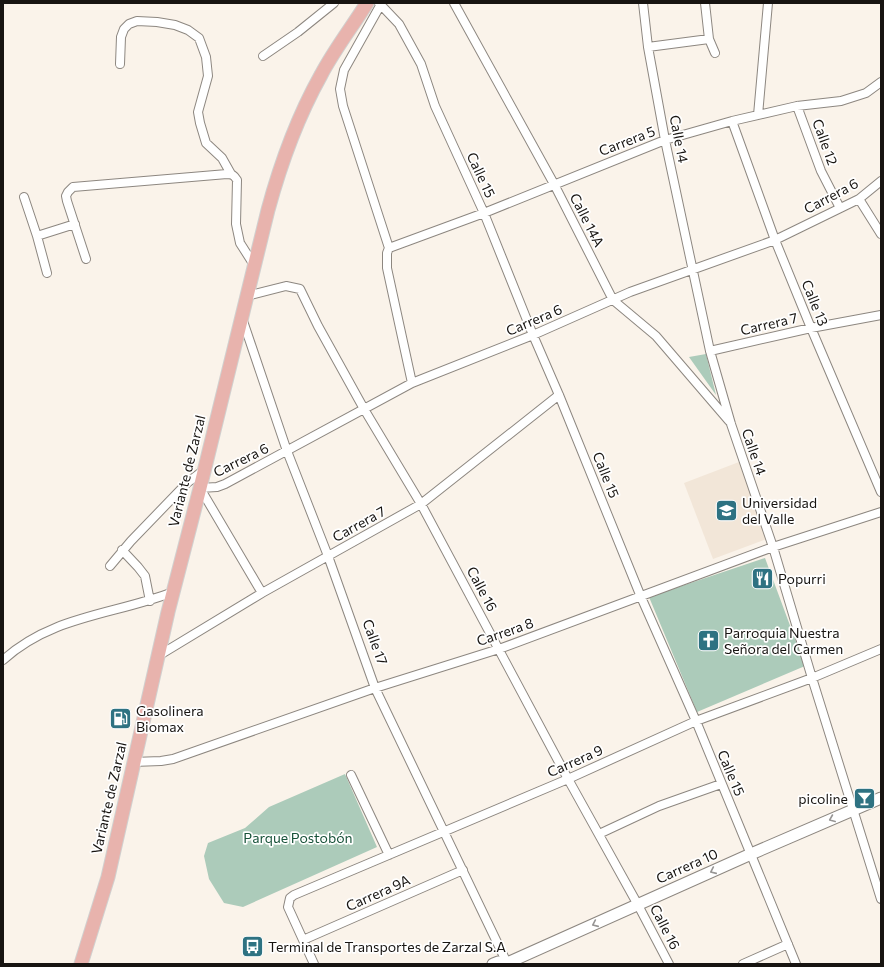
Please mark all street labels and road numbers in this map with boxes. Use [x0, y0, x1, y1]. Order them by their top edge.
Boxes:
street label: Calle 14 [667, 113, 693, 165]
street label: Calle 12 [809, 116, 842, 167]
street label: Carrera 5 [596, 122, 657, 159]
street label: Calle 15 [464, 149, 499, 200]
street label: Carrera 6 [801, 174, 861, 217]
street label: Calle 14A [567, 190, 608, 250]
street label: Calle 13 [799, 277, 832, 328]
street label: Carrera 6 [503, 300, 564, 339]
street label: Carrera 7 [739, 309, 799, 338]
street label: Variante de Zarzal [164, 413, 209, 529]
street label: Calle 14 [739, 426, 771, 478]
street label: Carrera 6 [210, 439, 271, 480]
street label: Calle 15 [590, 449, 623, 500]
street label: Carrera 7 [329, 502, 388, 545]
street label: Calle 16 [464, 563, 501, 614]
street label: Carrera 8 [474, 614, 536, 649]
street label: Calle 17 [359, 617, 392, 667]
street label: Variante de Zarzal [87, 740, 130, 856]
street label: Carrera 9 [544, 741, 605, 780]
street label: Calle 15 [714, 747, 749, 798]
street label: Carrera 10 [653, 844, 720, 887]
street label: Carrera 9A [343, 871, 413, 914]
street label: Calle 16 [647, 901, 684, 952]

